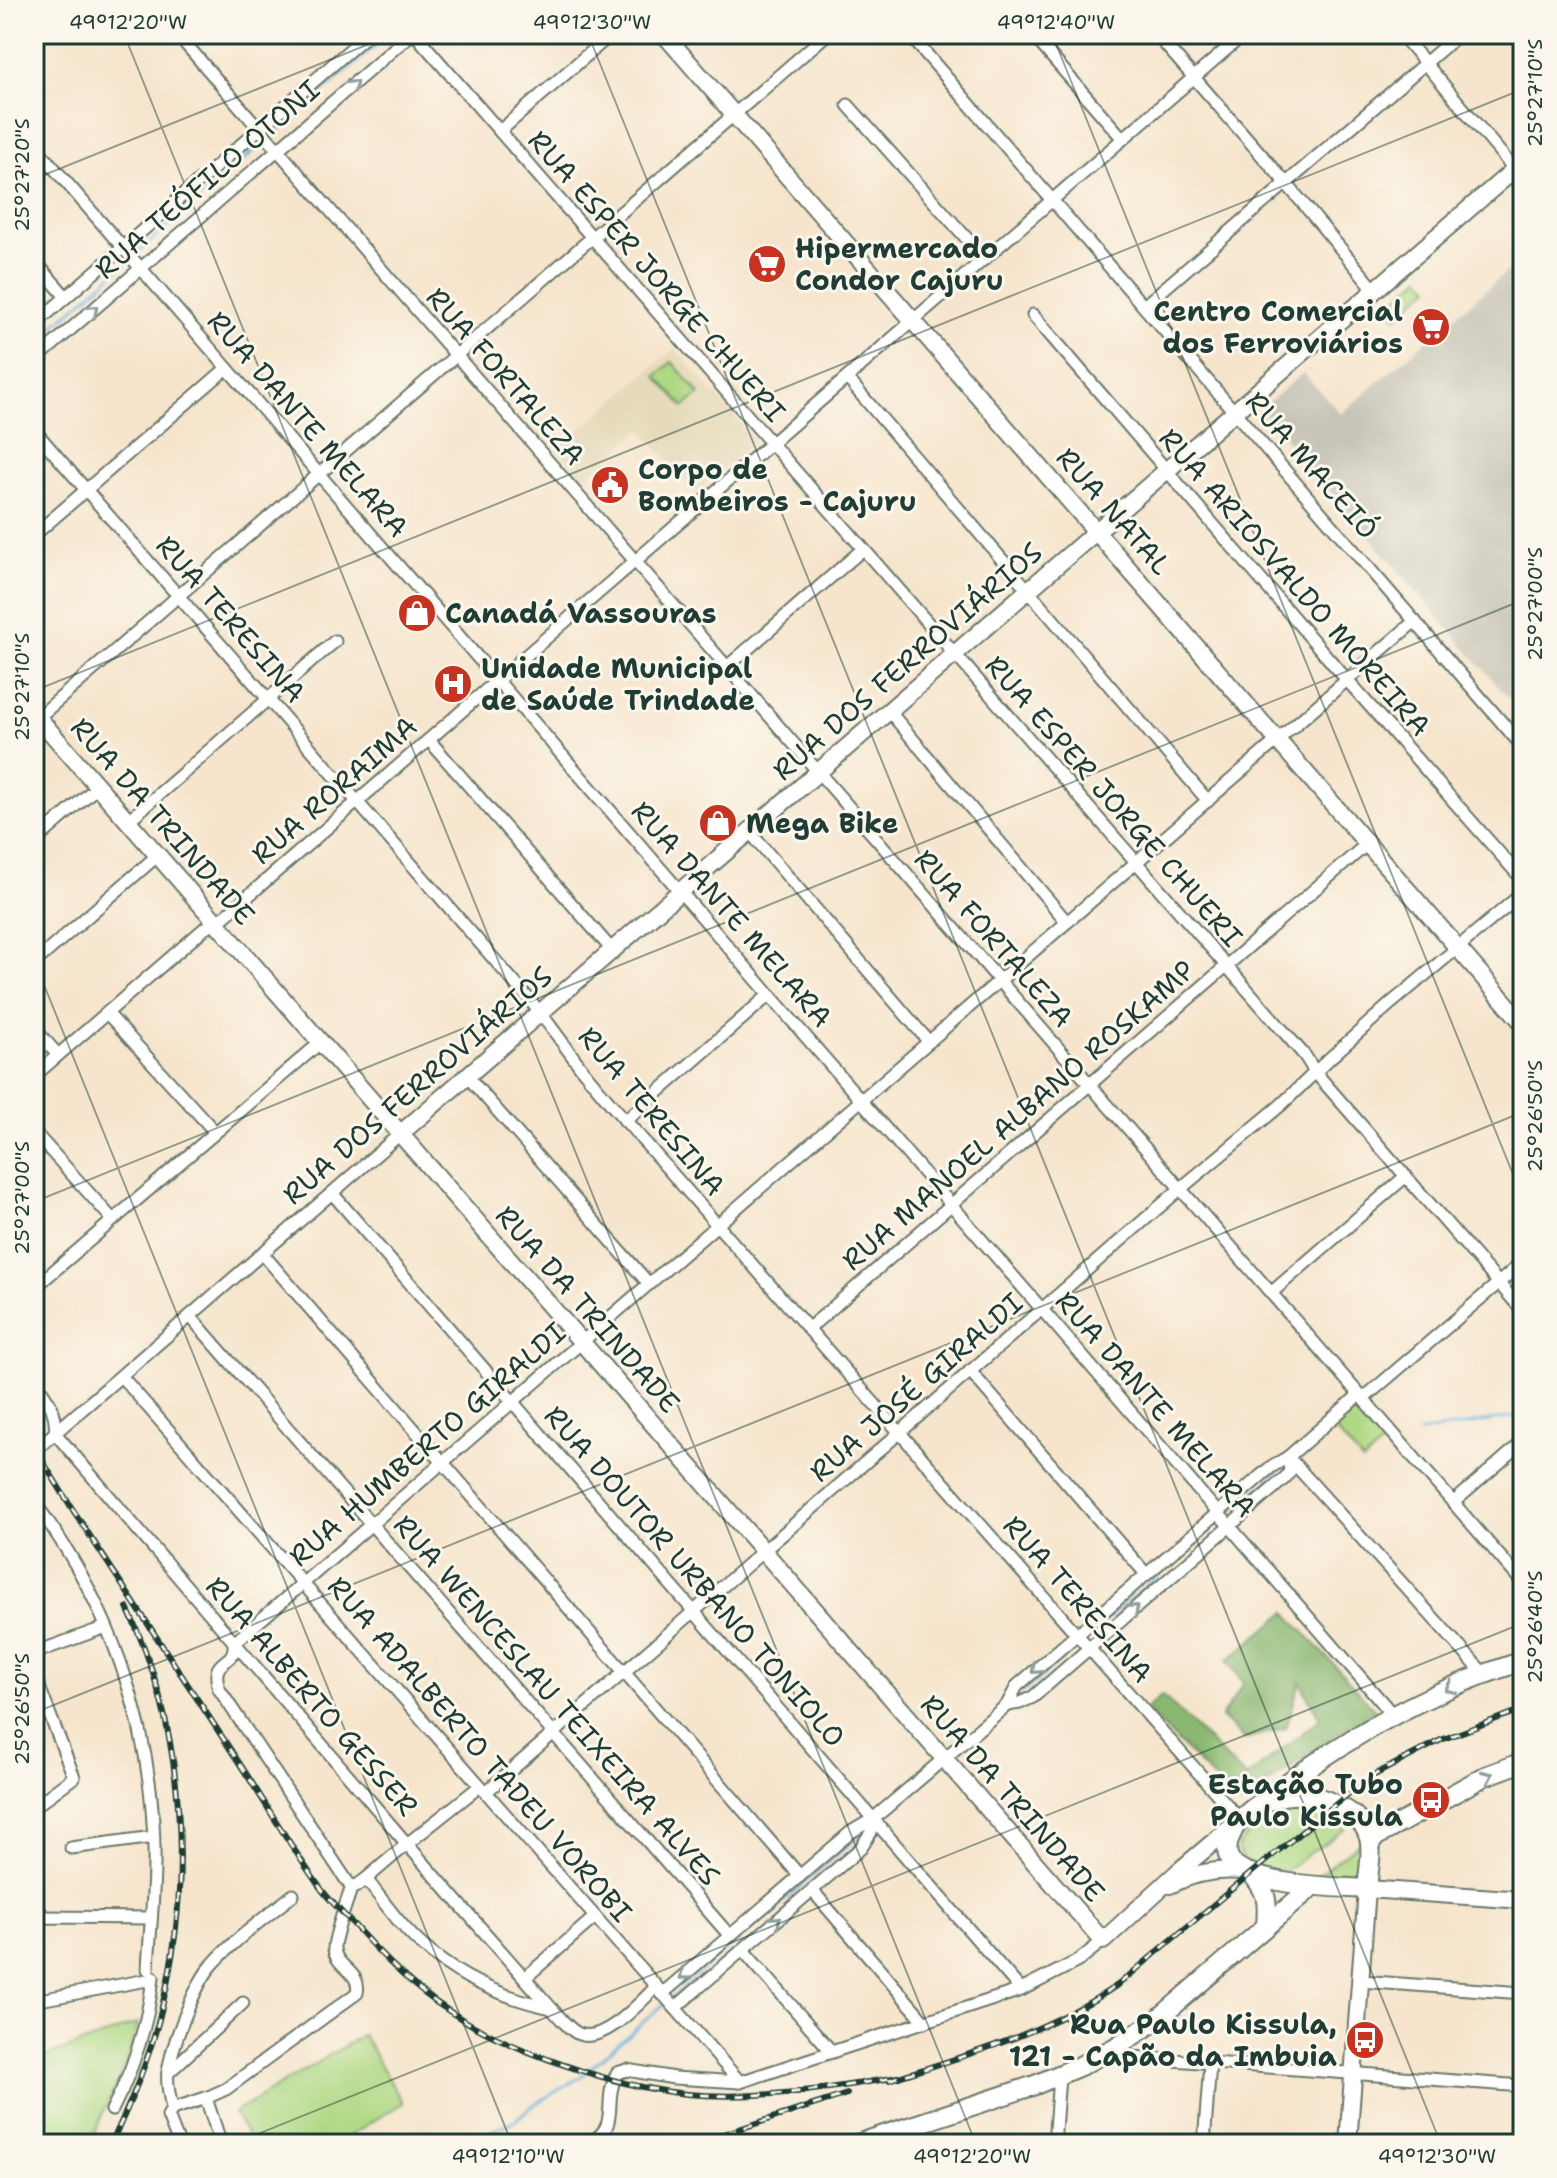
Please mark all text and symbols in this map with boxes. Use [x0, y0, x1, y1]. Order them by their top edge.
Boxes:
text: 49°12'20"W [69, 9, 187, 35]
text: 49°12'30"W [533, 9, 651, 35]
text: 49°12'40"W [997, 9, 1115, 35]
text: 25°27'10"S [1522, 39, 1548, 147]
street label: RUA TEÓFILO OTONI [87, 71, 327, 287]
one-way arrow [343, 80, 358, 95]
text: 25°27'20"S [9, 118, 35, 232]
street label: RUA ESPER JORGE CHUERI [520, 122, 794, 430]
place label: Hipermercado Condor Cajuru [795, 229, 1004, 299]
supermarket icon: Hipermercado Condor Cajuru [746, 243, 788, 285]
street label: RUA FORTALEZA [418, 279, 594, 473]
place label: Centro Comercial dos Ferroviários [1153, 292, 1403, 362]
street label: RUA DANTE MELARA [199, 303, 417, 545]
one-way arrow [84, 305, 98, 320]
supermarket icon: Centro Comercial dos Ferroviários [1410, 306, 1452, 348]
street label: RUA MACEIÓ [1237, 383, 1387, 547]
street label: RUA ARIOSVALDO MOREIRA [1151, 420, 1439, 744]
street label: RUA NATAL [1048, 439, 1180, 583]
place label: Corpo de Bombeiros - Cajuru [638, 450, 917, 520]
public building icon: Corpo de Bombeiros - Cajuru [589, 464, 631, 506]
street label: RUA TERESINA [148, 527, 314, 711]
street label: RUA DOS FERROVIÁRIOS [764, 533, 1050, 789]
text: 25°27'00"S [1522, 547, 1548, 661]
shop icon: Canadá Vassouras [396, 592, 438, 634]
place label: Canadá Vassouras [445, 594, 716, 632]
text: 25°27'10"S [9, 633, 35, 741]
street label: RUA ESPER JORGE CHUERI [977, 647, 1251, 955]
place label: Unidade Municipal de Saúde Trindade [481, 649, 755, 719]
hospital icon: Unidade Municipal de Saúde Trindade [432, 663, 474, 705]
street label: RUA RORAIMA [243, 707, 425, 873]
street label: RUA DA TRINDADE [62, 709, 264, 933]
street label: RUA DANTE MELARA [623, 793, 841, 1035]
shop icon: Mega Bike [697, 802, 739, 844]
place label: Mega Bike [746, 804, 899, 842]
street label: RUA FORTALEZA [906, 841, 1082, 1035]
street label: RUA MANOEL ALBANO ROSKAMP [834, 951, 1202, 1279]
street label: RUA DOS FERROVIÁRIOS [274, 957, 560, 1213]
street label: RUA TERESINA [570, 1018, 734, 1204]
text: 25°26'50"S [1522, 1060, 1548, 1172]
text: 25°27'00"S [9, 1141, 35, 1255]
street label: RUA DA TRINDADE [487, 1197, 689, 1421]
street label: RUA DANTE MELARA [1047, 1283, 1265, 1525]
street label: RUA JOSÉ GIRALDI [801, 1284, 1031, 1490]
street label: RUA HUMBERTO GIRALDI [281, 1313, 573, 1575]
street label: RUA DOUTOR URBANO TONIOLO [536, 1397, 854, 1755]
street label: RUA WENCESLAU TEIXEIRA ALVES [385, 1506, 729, 1894]
street label: RUA TERESINA [995, 1507, 1161, 1691]
street label: RUA ALBERTO GESSER [197, 1568, 427, 1824]
street label: RUA ADALBERTO TADEU VOROBI [319, 1568, 641, 1930]
text: 25°26'40"S [1522, 1570, 1548, 1684]
one-way arrow [1125, 1604, 1140, 1619]
text: 25°26'50"S [9, 1653, 35, 1765]
one-way arrow [1031, 1659, 1046, 1674]
one-way arrow [1444, 1678, 1458, 1695]
street label: RUA DA TRINDADE [912, 1686, 1114, 1910]
place label: Estação Tubo Paulo Kissula [1208, 1765, 1403, 1835]
one-way arrow [1479, 1770, 1494, 1786]
bus stop icon: Estação Tubo Paulo Kissula [1410, 1779, 1452, 1821]
one-way arrow [767, 1916, 782, 1930]
one-way arrow [679, 1965, 693, 1980]
place label: Rua Paulo Kissula, 121 - Capão da Imbuia [1009, 2005, 1337, 2075]
bus stop icon: Rua Paulo Kissula, 121 - Capão da Imbuia [1344, 2019, 1386, 2061]
text: 49°12'10"W [451, 2143, 565, 2169]
text: 49°12'20"W [913, 2143, 1031, 2169]
text: 49°12'30"W [1378, 2143, 1496, 2169]

